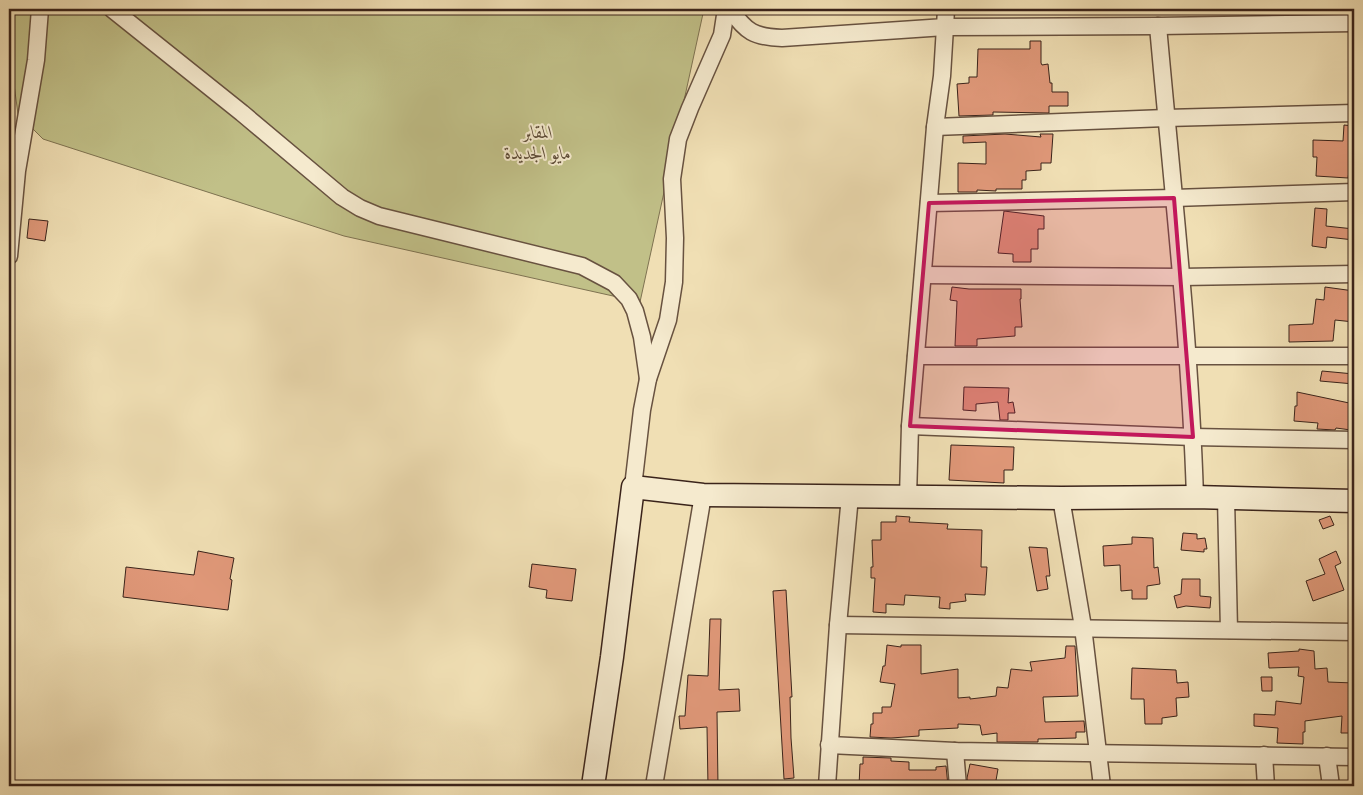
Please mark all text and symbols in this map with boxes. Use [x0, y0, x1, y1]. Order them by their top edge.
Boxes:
park label: المقابر مايو الجديدة [504, 121, 571, 165]

